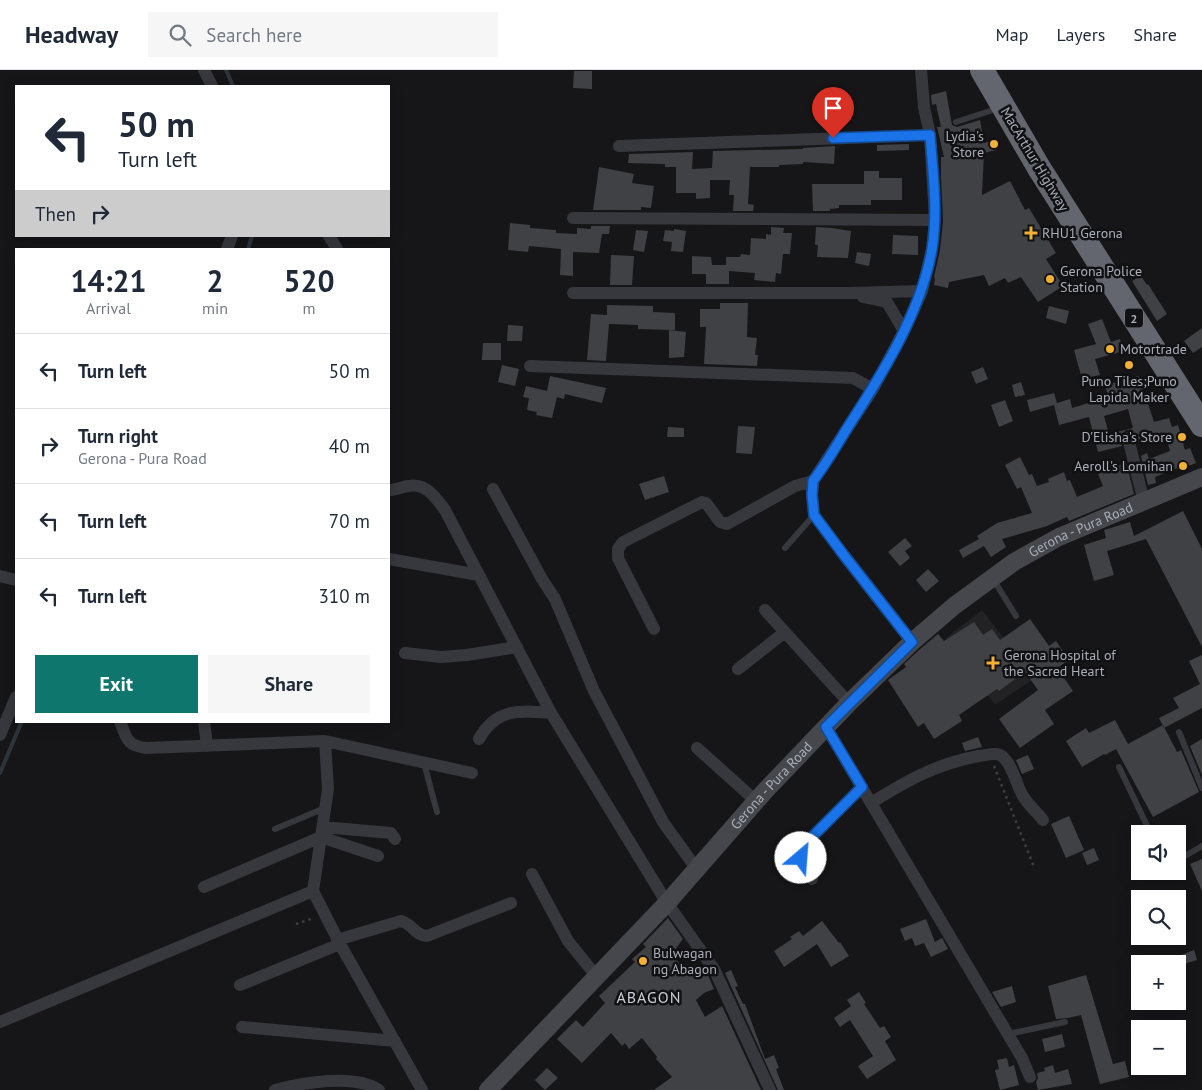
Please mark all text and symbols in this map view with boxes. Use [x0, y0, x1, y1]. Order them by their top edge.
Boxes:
search box [148, 12, 498, 57]
text: Headway [25, 19, 118, 50]
icon: search [166, 21, 194, 49]
text: Search here [206, 23, 302, 47]
text: Map [996, 23, 1028, 46]
text: Layers [1056, 23, 1105, 46]
text: Share [1133, 23, 1177, 46]
pin [812, 87, 854, 138]
icon: arrive [819, 94, 847, 122]
text: 50 m [118, 101, 195, 147]
street label: MacArthur Highway [997, 104, 1073, 215]
icon: left [35, 105, 100, 170]
place label: Lydia's Store [945, 127, 984, 161]
marker: Lydia's Store [988, 138, 1000, 150]
text: Turn left [118, 145, 197, 173]
icon: right [86, 200, 114, 228]
text: Then [35, 202, 76, 226]
place label: RHU1 Gerona [1042, 224, 1123, 242]
marker: RHU1 Gerona [1024, 226, 1038, 240]
text: 14:21 [70, 261, 147, 300]
text: 2 [207, 261, 224, 300]
text: 520 [283, 261, 335, 300]
place label: Gerona Police Station [1060, 262, 1142, 296]
marker: Gerona Police Station [1044, 273, 1056, 285]
text: Arrival [86, 298, 131, 318]
text: min [202, 298, 228, 318]
text: m [303, 298, 316, 318]
road number: 2 [1125, 308, 1143, 328]
place label: Motortrade [1120, 340, 1187, 358]
marker: Motortrade [1104, 343, 1116, 355]
icon: left [35, 357, 63, 385]
text: Turn left [78, 359, 147, 383]
text: 50 m [329, 359, 370, 383]
marker: Puno Tiles;Puno Lapida Maker [1123, 359, 1135, 371]
place label: Puno Tiles;Puno Lapida Maker [1081, 372, 1177, 406]
text: Turn right [78, 424, 158, 448]
place label: D'Elisha's Store [1081, 428, 1172, 446]
marker: D'Elisha's Store [1176, 431, 1188, 443]
icon: right [35, 432, 63, 460]
text: 40 m [329, 434, 370, 458]
text: Gerona - Pura Road [78, 448, 207, 468]
place label: Aeroll's Lomihan [1074, 457, 1173, 475]
marker: Aeroll's Lomihan [1177, 460, 1189, 472]
street label: Gerona - Pura Road [1025, 498, 1136, 561]
icon: left [35, 507, 63, 535]
text: Turn left [78, 509, 147, 533]
text: 70 m [329, 509, 370, 533]
icon: left [35, 582, 63, 610]
text: Turn left [78, 584, 147, 608]
text: 310 m [318, 584, 370, 608]
place label: Gerona Hospital of the Sacred Heart [1004, 646, 1116, 680]
button: Exit [35, 655, 198, 713]
button: Share [208, 655, 370, 713]
marker: Gerona Hospital of the Sacred Heart [986, 656, 1000, 670]
street label: Gerona - Pura Road [726, 738, 816, 833]
map controls [1131, 825, 1186, 1075]
button: sound [1131, 825, 1186, 880]
position arrow [774, 831, 826, 883]
button: search [1131, 890, 1186, 945]
place label: Bulwagan ng Abagon [653, 944, 717, 978]
marker: Bulwagan ng Abagon [637, 955, 649, 967]
button: + [1131, 955, 1186, 1010]
district label: ABAGON [616, 987, 682, 1007]
button: − [1131, 1020, 1186, 1075]

